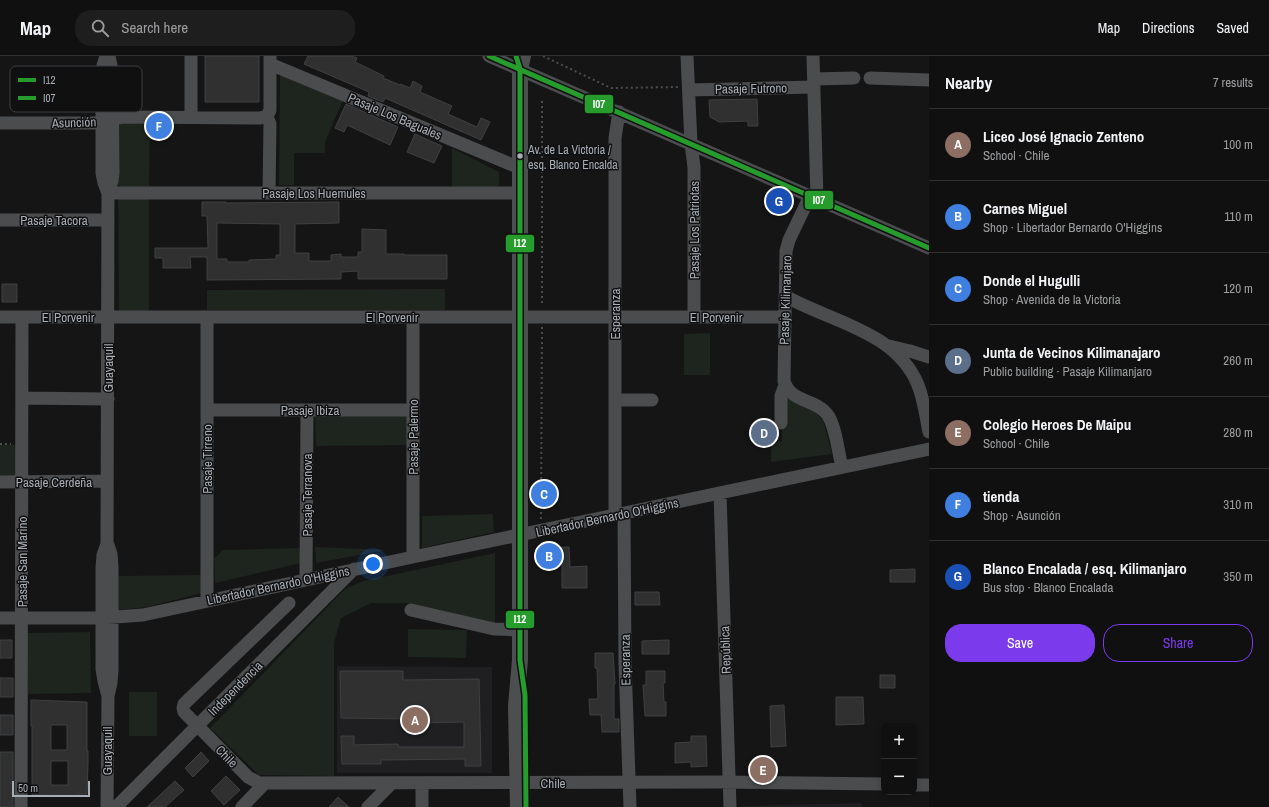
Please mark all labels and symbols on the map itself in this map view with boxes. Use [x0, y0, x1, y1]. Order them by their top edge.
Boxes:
legend [10, 66, 142, 112]
text: I12 [43, 73, 56, 87]
street label: Pasaje Futrono [715, 79, 787, 98]
street label: Pasaje Los Baguales [345, 89, 444, 144]
text: I07 [43, 91, 56, 105]
line badge: I07 [584, 94, 614, 114]
text: I07 [593, 97, 605, 111]
pin: F [146, 111, 172, 141]
street label: Asunción [51, 113, 97, 132]
place label: Av. de La Victoria / esq. Blanco Encalda [527, 142, 618, 173]
marker: Av. de La Victoria / esq. Blanco Encalda [515, 151, 525, 161]
street label: Pasaje Los Patriotas [686, 181, 703, 279]
street label: Pasaje Los Huemules [262, 185, 366, 202]
pin: G [766, 186, 792, 216]
line badge: I07 [804, 190, 834, 210]
text: I07 [813, 193, 825, 207]
street label: Pasaje Tacora [20, 212, 88, 229]
line badge: I12 [505, 234, 535, 253]
text: I12 [514, 236, 526, 250]
street label: Pasaje Kilimanjaro [775, 255, 796, 345]
street label: Esperanza [607, 288, 624, 339]
street label: El Porvenir [42, 309, 95, 326]
street label: El Porvenir [366, 309, 419, 326]
street label: El Porvenir [690, 309, 743, 326]
street label: Guayaquil [100, 344, 117, 392]
street label: Pasaje Palermo [405, 399, 422, 475]
street label: Pasaje Ibiza [281, 402, 339, 419]
pin: D [751, 418, 777, 448]
street label: Pasaje Tirreno [199, 424, 216, 494]
street label: Pasaje Terranova [299, 454, 316, 536]
street label: Pasaje Cerdeña [16, 474, 92, 491]
pin: C [531, 479, 557, 509]
street label: Libertador Bernardo O'Higgins [534, 494, 680, 541]
street label: Pasaje San Marino [14, 517, 31, 607]
pin: B [536, 541, 562, 571]
your location [363, 554, 383, 574]
street label: Libertador Bernardo O'Higgins [205, 562, 351, 609]
line badge: I12 [505, 610, 535, 629]
text: I12 [514, 612, 526, 626]
street label: República [716, 626, 735, 674]
street label: Esperanza [617, 634, 634, 686]
street label: Independencia [204, 657, 266, 719]
pin: A [402, 705, 428, 735]
street label: Guayaquil [99, 727, 116, 775]
street label: Chile [212, 742, 242, 771]
pin: E [750, 755, 776, 785]
street label: Chile [541, 775, 566, 792]
scale bar [12, 779, 90, 798]

